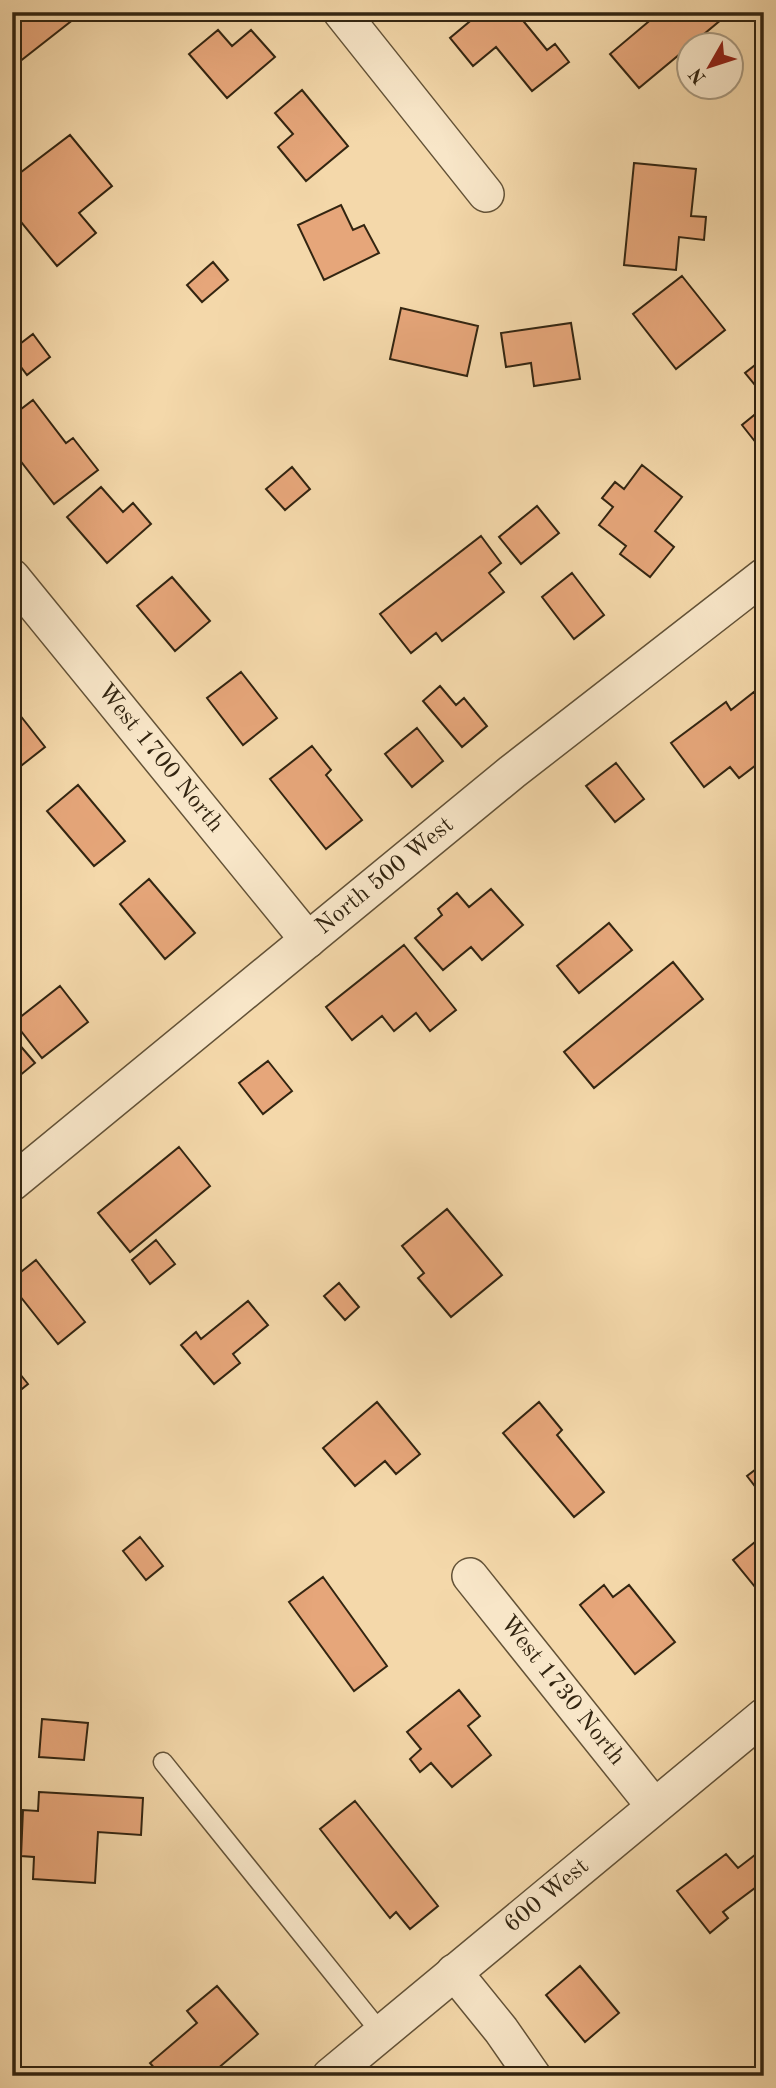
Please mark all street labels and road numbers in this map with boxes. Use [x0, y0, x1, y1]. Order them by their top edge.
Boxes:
street label: West 1700 North [92, 679, 227, 837]
street label: North 500 West [312, 813, 458, 940]
street label: West 1730 North [495, 1611, 629, 1770]
street label: 600 West [500, 1854, 594, 1938]

